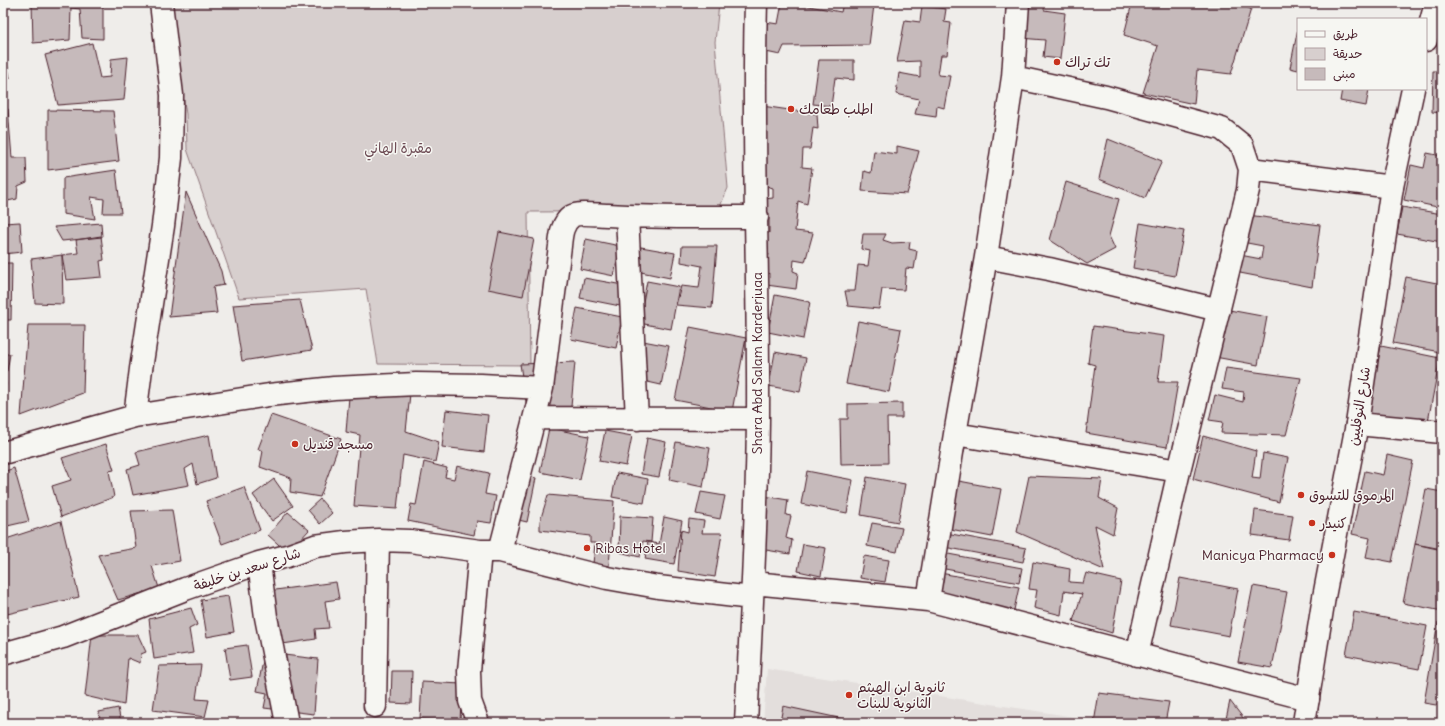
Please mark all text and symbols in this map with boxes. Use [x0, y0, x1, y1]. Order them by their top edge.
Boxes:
legend [1297, 18, 1427, 90]
text: طريق [1333, 26, 1358, 41]
text: حديقة [1333, 46, 1362, 61]
place label: تك تراك [1065, 53, 1111, 71]
marker: تك تراك [1052, 57, 1062, 67]
text: مبنى [1333, 66, 1356, 82]
place label: اطلب طعامك [799, 100, 873, 118]
marker: اطلب طعامك [786, 104, 796, 114]
park label: مقبرة الهاني [364, 139, 432, 161]
street label: Shara Abd Salam Karderjuaa [748, 272, 766, 454]
street label: شارع النوفليين [1344, 365, 1375, 447]
place label: مسجد قنديل [303, 435, 373, 453]
marker: مسجد قنديل [290, 439, 300, 449]
place label: المرموق للتسوق [1309, 486, 1395, 505]
marker: المرموق للتسوق [1296, 490, 1306, 500]
place label: كنيدر [1319, 514, 1347, 532]
marker: كنيدر [1307, 518, 1317, 528]
place label: Ribas Hotel [595, 539, 666, 557]
street label: شارع سعد بن خليفة [191, 543, 303, 596]
marker: Ribas Hotel [582, 543, 592, 553]
place label: Manicya Pharmacy [1202, 546, 1324, 564]
marker: Manicya Pharmacy [1327, 550, 1337, 560]
place label: ثانوية ابن الهيثم الثانوية للبنات [857, 678, 946, 713]
marker: ثانوية ابن الهيثم الثانوية للبنات [844, 690, 854, 700]

